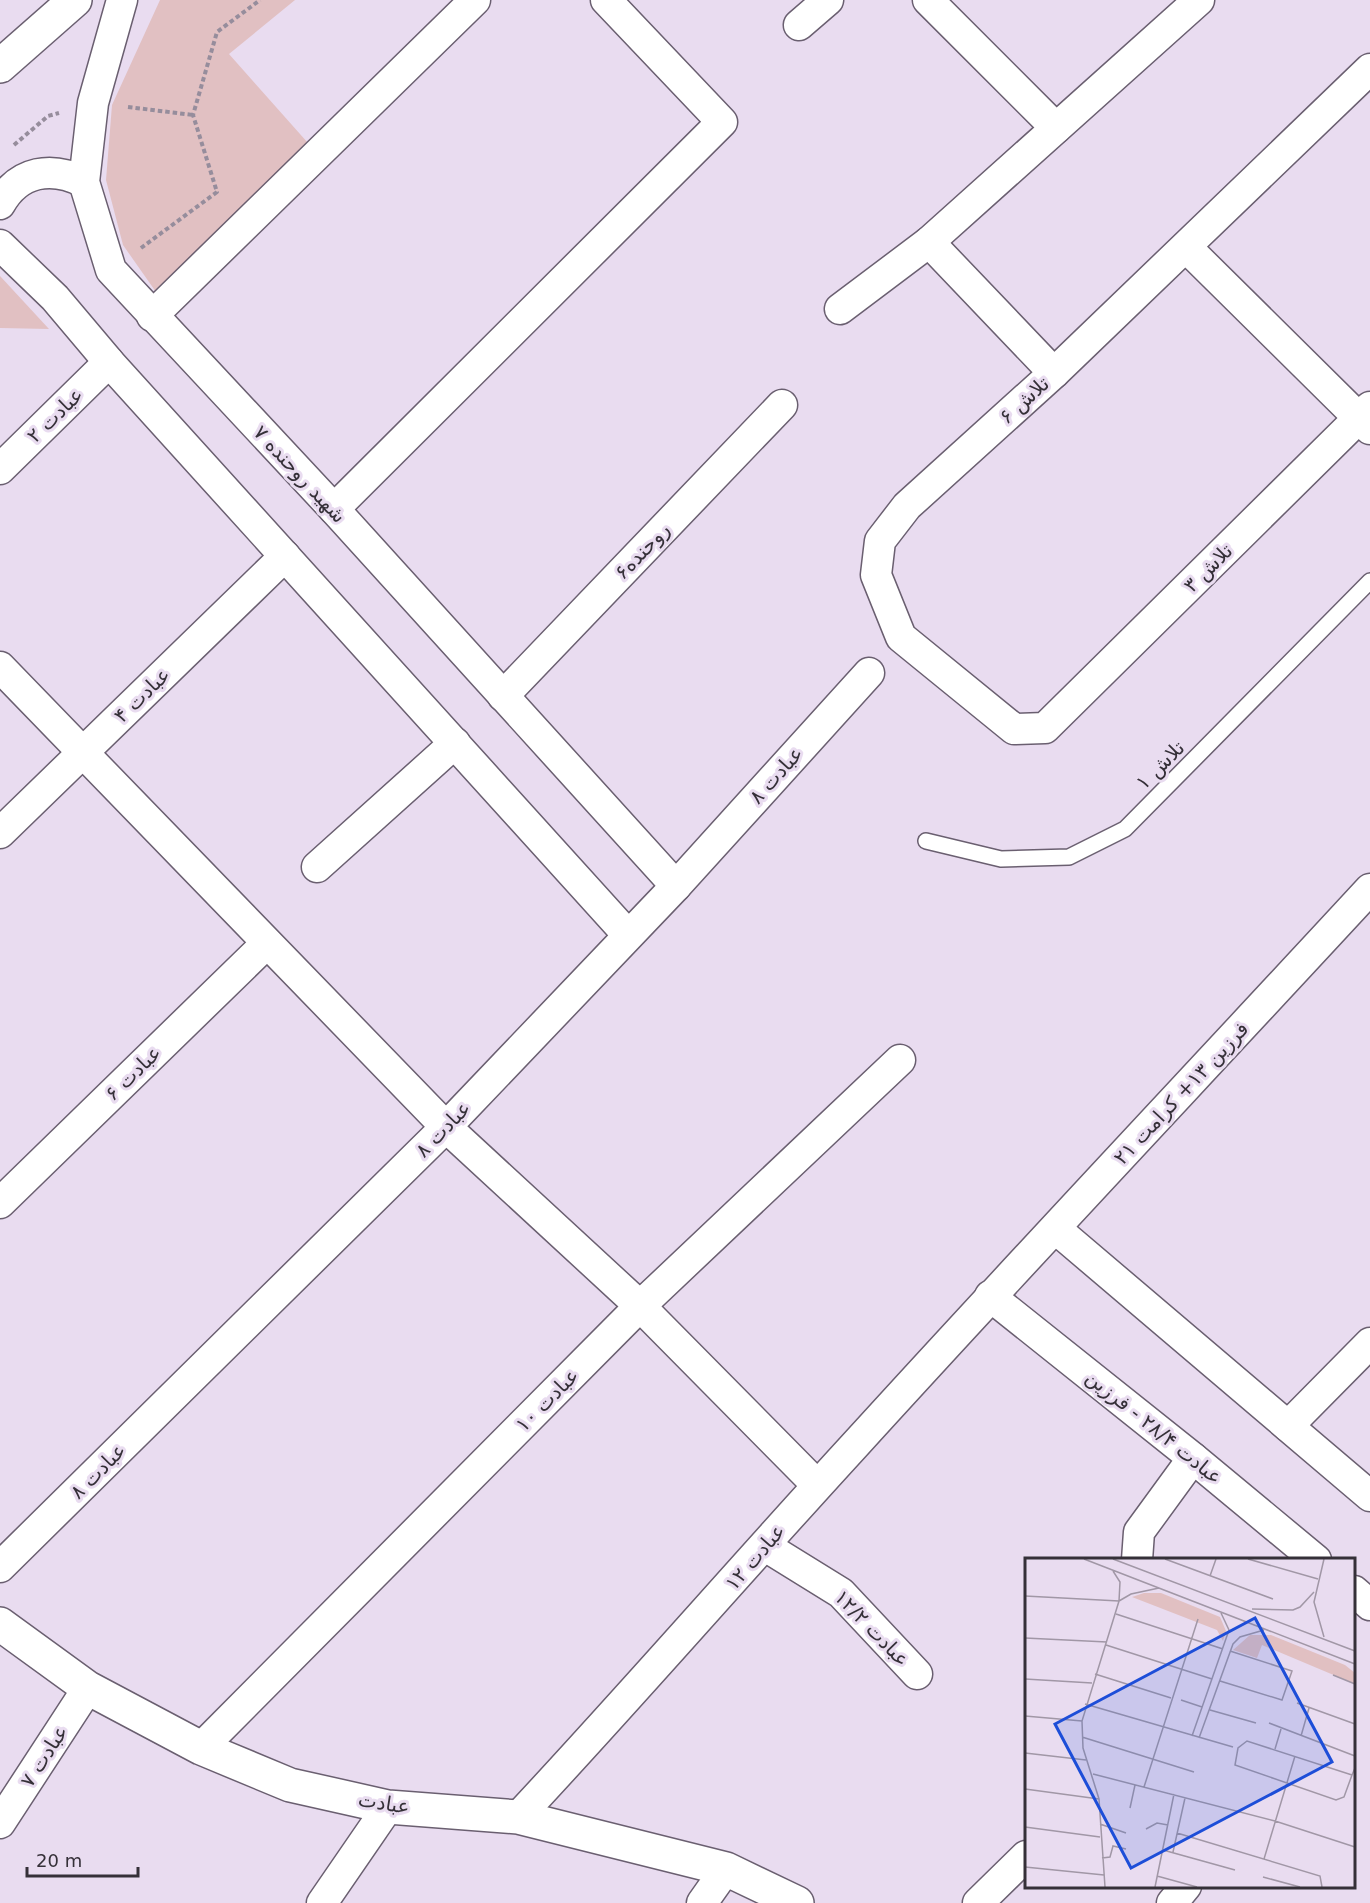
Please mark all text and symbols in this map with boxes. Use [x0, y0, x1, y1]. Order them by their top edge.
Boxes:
street label: تلاش ۶ [994, 371, 1054, 429]
street label: عبادت ۲ [22, 382, 88, 448]
street label: شهید روحنده ۷ [249, 420, 351, 528]
street label: روحنده۶ [609, 518, 675, 584]
street label: تلاش ۳ [1179, 539, 1237, 597]
street label: عبادت ۴ [109, 662, 175, 728]
street label: تلاش ۱ [1131, 736, 1189, 794]
street label: عبادت ۸ [744, 741, 808, 809]
street label: فرزین ۱۳+ کرامت ۲۱ [1109, 1017, 1253, 1169]
street label: عبادت ۶ [100, 1040, 166, 1106]
street label: عبادت ۸ [410, 1096, 476, 1162]
street label: عبادت ۱۰ [510, 1363, 584, 1437]
street label: عبادت ۲۸/۴ - فرزین [1081, 1365, 1227, 1489]
street label: عبادت ۸ [65, 1438, 131, 1504]
street label: عبادت ۱۲ [720, 1519, 790, 1595]
inset map [1025, 1558, 1355, 1888]
street label: ۱۲/۲ عبادت [830, 1585, 914, 1671]
street label: عبادت ۷ [15, 1721, 73, 1791]
street label: عبادت [357, 1787, 411, 1819]
scale bar [27, 1840, 138, 1878]
text: 20 m [36, 1850, 82, 1871]

